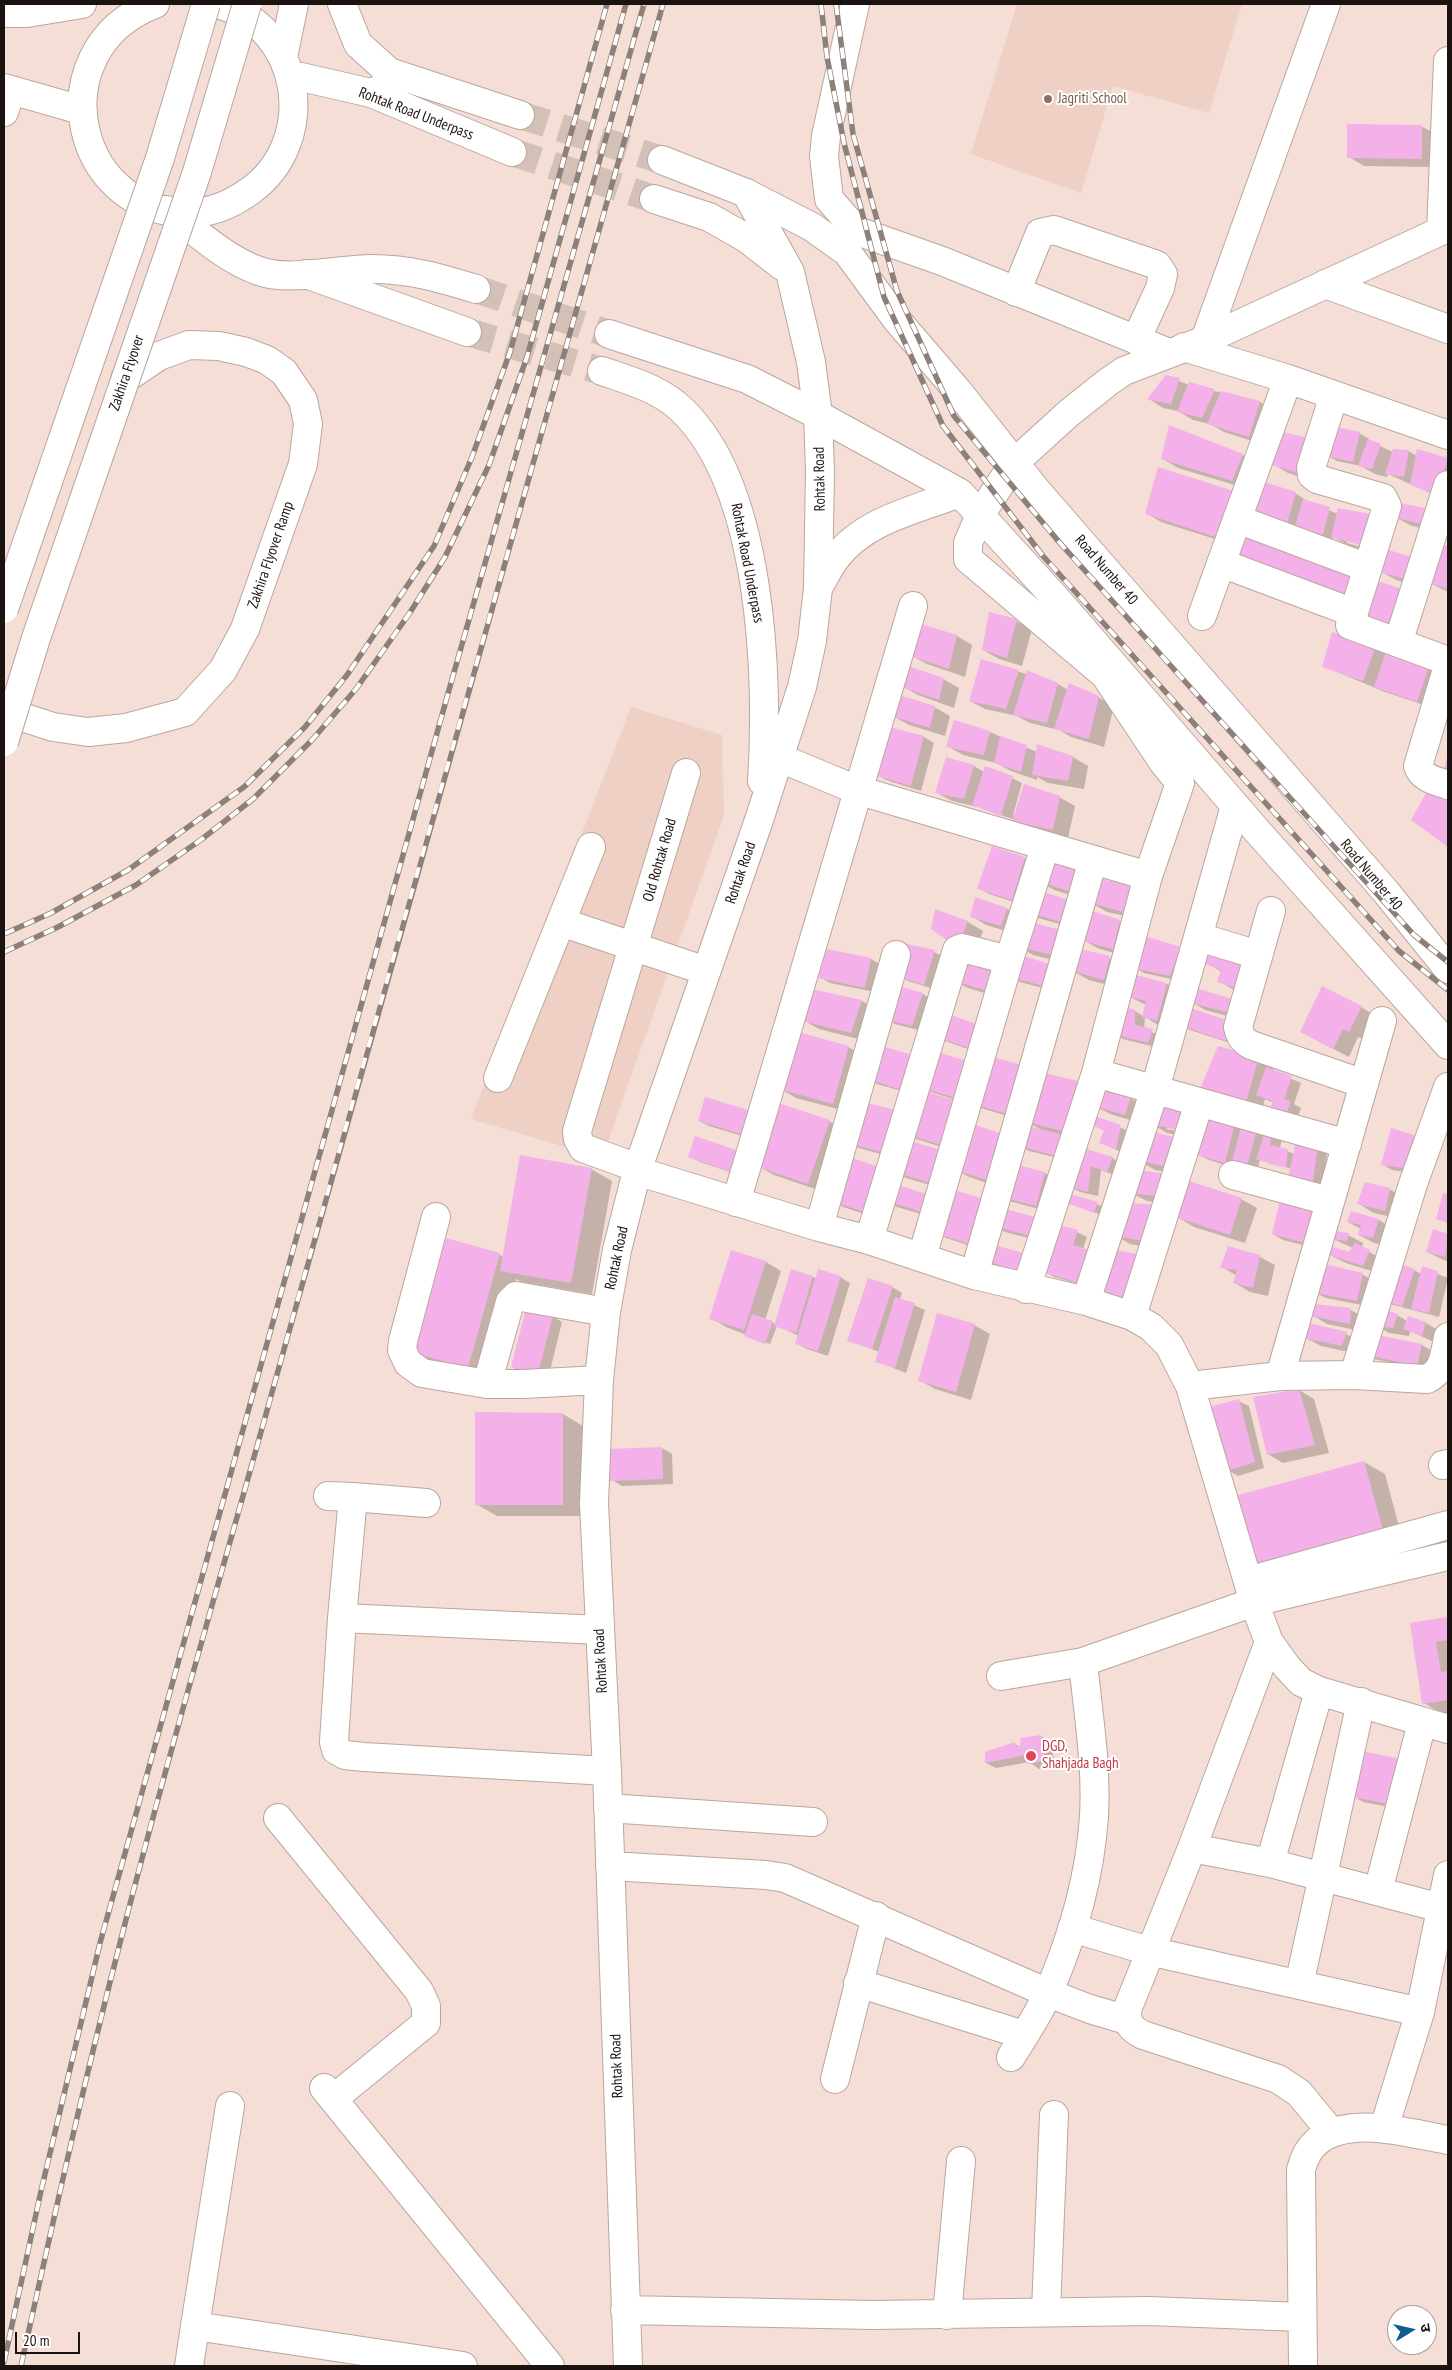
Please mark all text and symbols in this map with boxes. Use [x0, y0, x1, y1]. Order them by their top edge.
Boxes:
street label: Rohtak Road Underpass [356, 84, 476, 144]
place label: Jagriti School [1058, 90, 1127, 108]
marker: Jagriti School [1042, 93, 1054, 105]
street label: Zakhira Flyover [106, 333, 148, 413]
street label: Rohtak Road [810, 447, 830, 511]
street label: Zakhira Flyover Ramp [244, 499, 298, 611]
street label: Rohtak Road Underpass [727, 502, 767, 624]
street label: Road Number 40 [1071, 531, 1141, 609]
street label: Old Rohtak Road [640, 816, 680, 904]
street label: Road Number 40 [1336, 836, 1406, 914]
street label: Rohtak Road [722, 840, 760, 906]
street label: Rohtak Road [602, 1225, 632, 1291]
street label: Rohtak Road [590, 1628, 612, 1694]
place label: DGD, Shahjada Bagh [1042, 1738, 1119, 1773]
marker: DGD, Shahjada Bagh [1024, 1749, 1038, 1763]
street label: Rohtak Road [607, 2034, 627, 2098]
north arrow [1387, 2305, 1437, 2355]
scale bar [18, 2322, 82, 2354]
text: उ [1416, 2322, 1435, 2333]
text: 20 m [23, 2331, 49, 2350]

